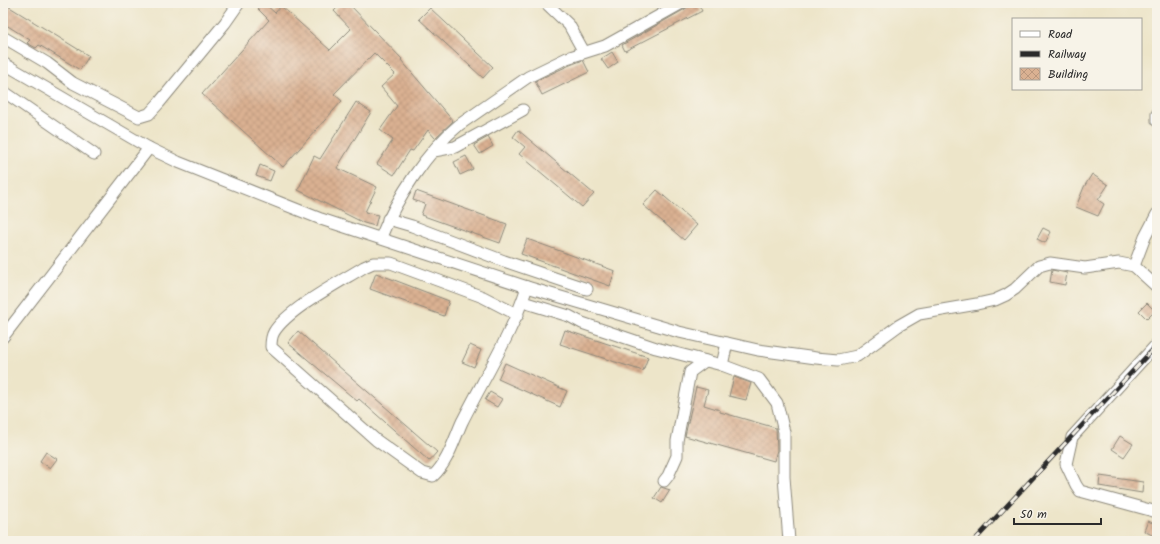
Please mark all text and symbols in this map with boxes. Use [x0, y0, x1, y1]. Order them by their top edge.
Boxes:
legend [1012, 18, 1142, 90]
text: Road [1048, 25, 1073, 44]
text: Railway [1048, 45, 1086, 64]
text: Building [1048, 65, 1088, 84]
scale bar [1014, 500, 1101, 526]
text: 50 m [1020, 505, 1047, 524]

